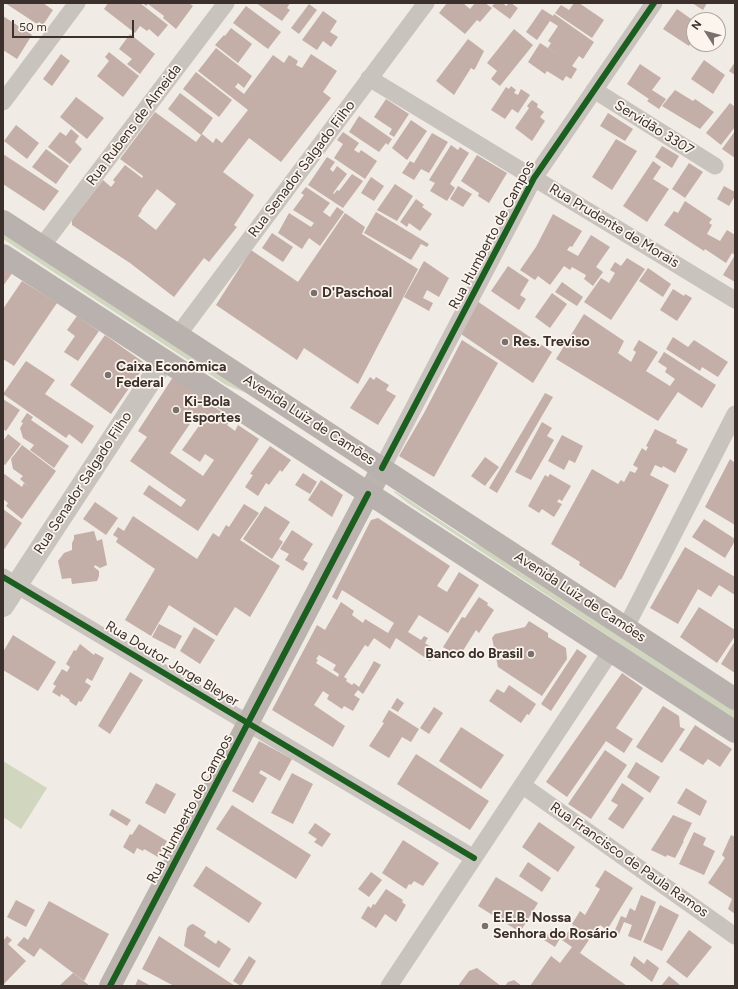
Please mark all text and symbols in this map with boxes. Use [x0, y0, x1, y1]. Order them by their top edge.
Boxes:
scale bar [14, 12, 136, 38]
north arrow [686, 12, 726, 52]
text: N [689, 18, 704, 33]
text: 50 m [19, 20, 47, 34]
street label: Rua Rubens de Almeida [83, 61, 185, 189]
street label: Rua Senador Salgado Filho [245, 97, 359, 241]
street label: Servidão 3307 [611, 97, 697, 159]
street label: Rua Humberto de Campos [446, 158, 538, 312]
street label: Rua Prudente de Morais [546, 181, 682, 271]
place label: D'Paschoal [322, 285, 392, 301]
marker: D'Paschoal [309, 288, 319, 298]
place label: Res. Treviso [513, 334, 590, 350]
marker: Res. Treviso [500, 337, 510, 347]
place label: Caixa Econômica Federal [116, 359, 226, 392]
marker: Caixa Econômica Federal [103, 370, 113, 380]
street label: Avenida Luiz de Camões [240, 371, 378, 469]
place label: Ki-Bola Esportes [184, 394, 240, 426]
marker: Ki-Bola Esportes [171, 405, 181, 415]
street label: Rua Senador Salgado Filho [31, 409, 135, 557]
street label: Avenida Luiz de Camões [511, 548, 649, 646]
street label: Rua Doutor Jorge Bleyer [102, 618, 242, 710]
place label: Banco do Brasil [425, 646, 523, 662]
marker: Banco do Brasil [526, 649, 536, 659]
street label: Rua Humberto de Campos [144, 732, 236, 886]
street label: Rua Francisco de Paula Ramos [547, 799, 711, 921]
place label: E.E.B. Nossa Senhora do Rosário [493, 910, 617, 942]
marker: E.E.B. Nossa Senhora do Rosário [480, 921, 490, 931]

